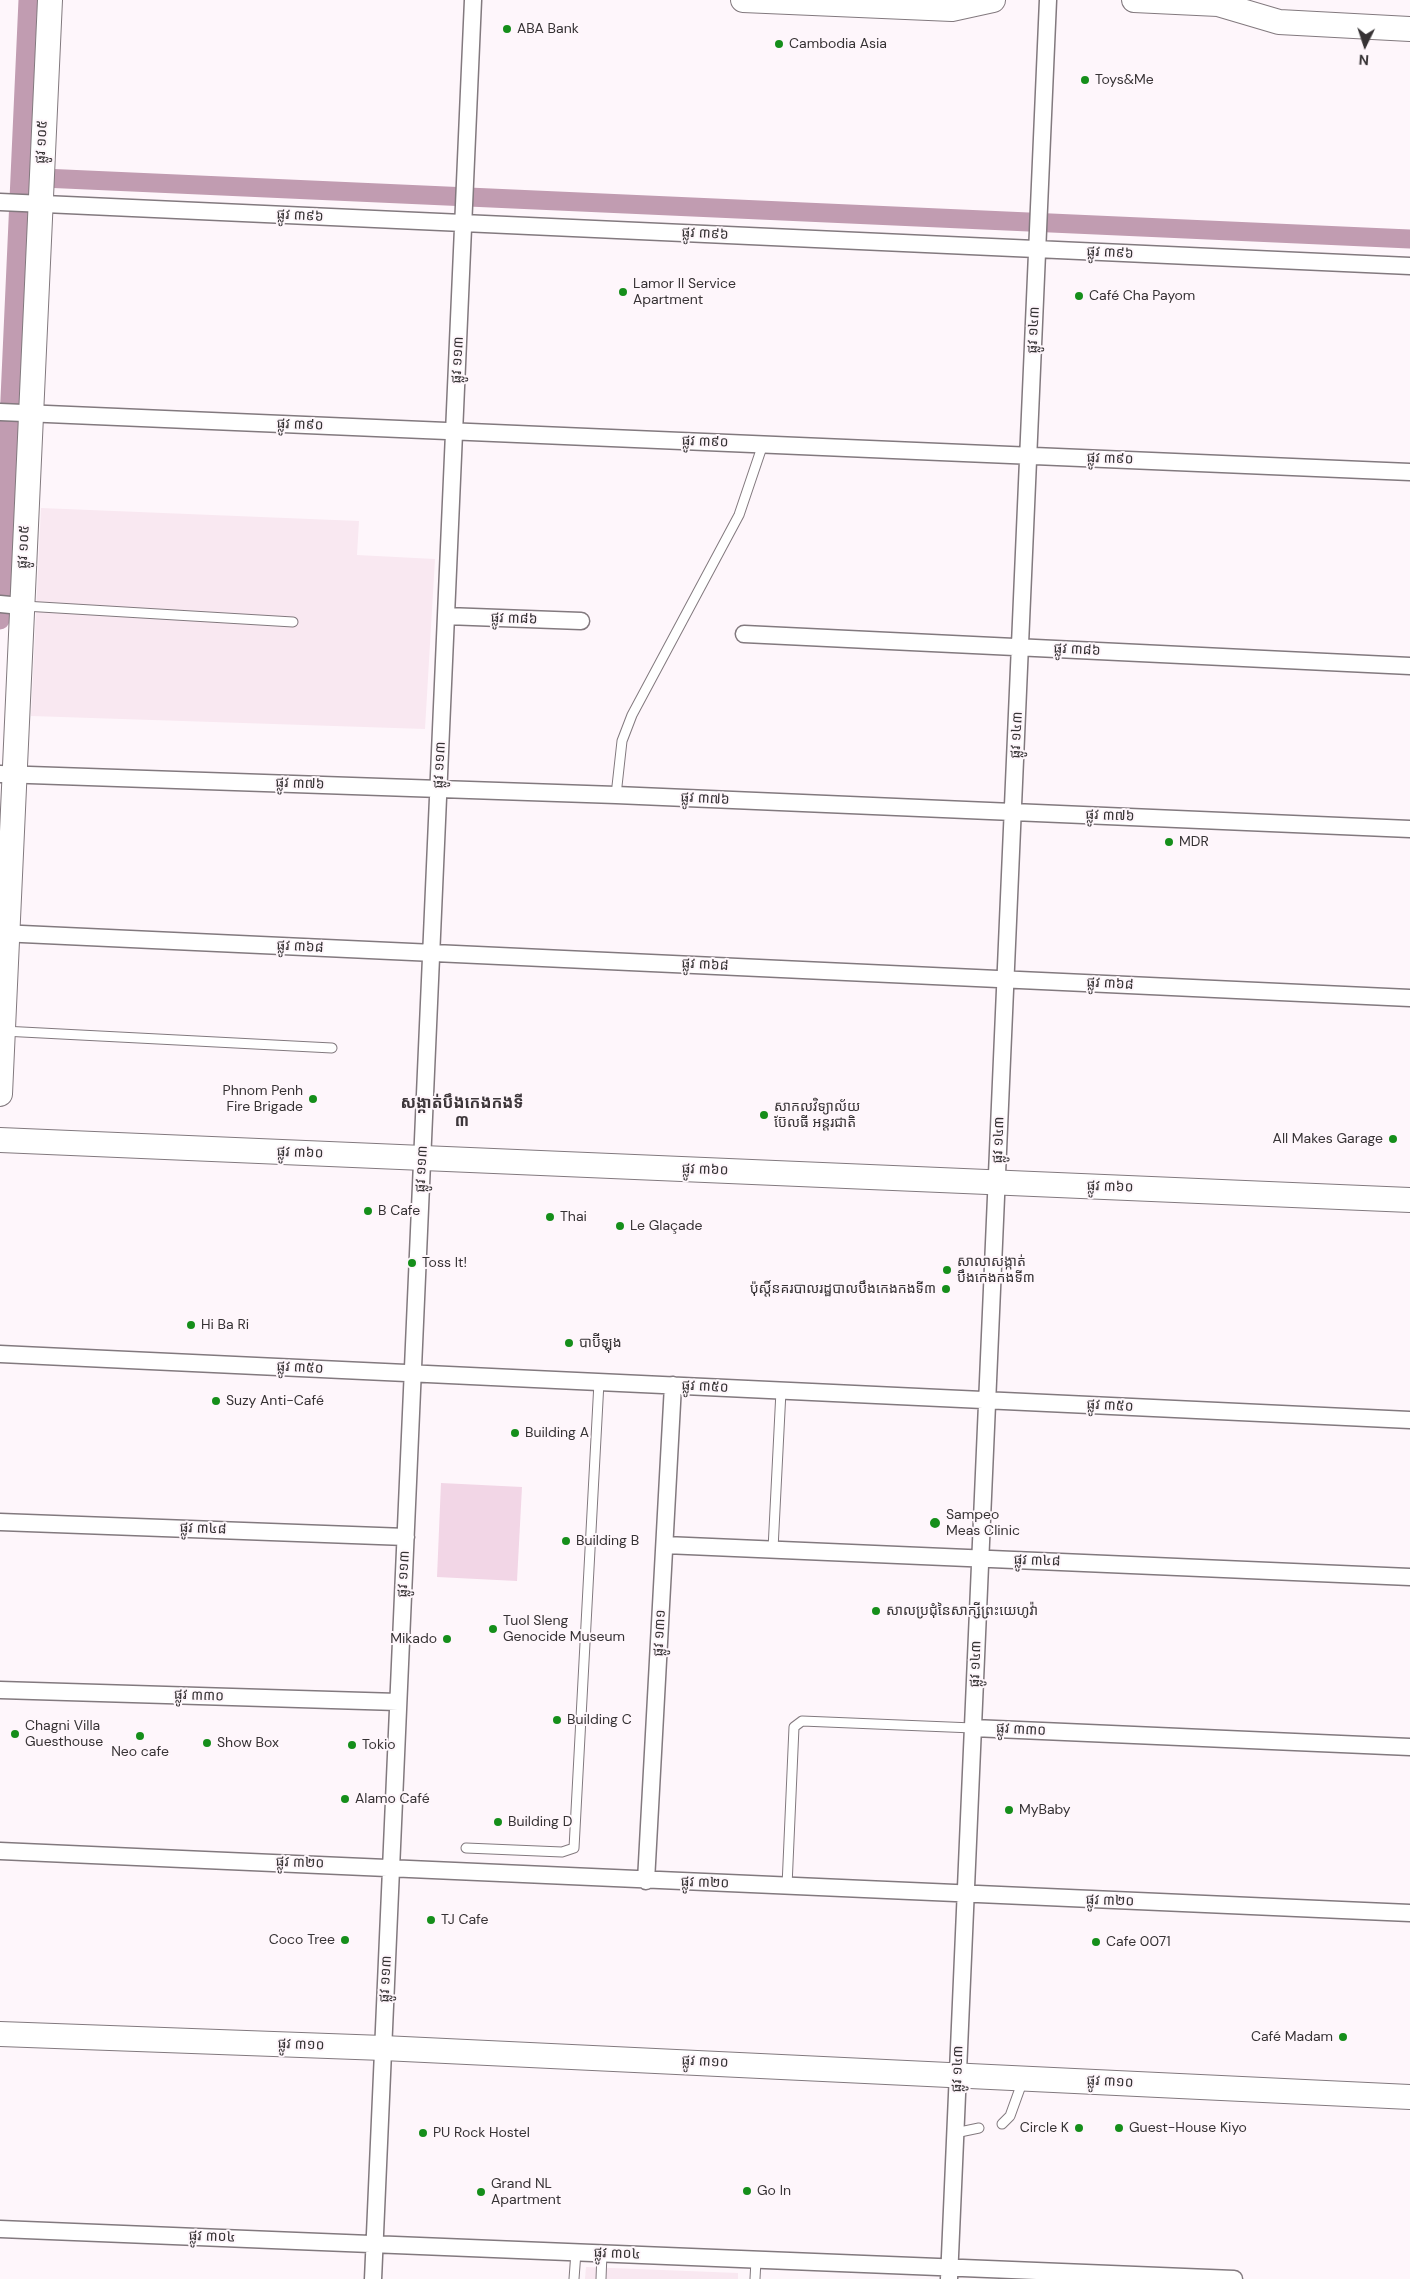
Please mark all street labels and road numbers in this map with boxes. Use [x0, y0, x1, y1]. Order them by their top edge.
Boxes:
street label: ផ្លូវ ១០៥ [32, 120, 52, 164]
street label: ផ្លូវ ៣៩៦ [276, 206, 324, 226]
street label: ផ្លូវ ៣៩៦ [681, 224, 729, 244]
street label: ផ្លូវ ៣៩៦ [1086, 243, 1134, 263]
street label: ផ្លូវ ១៤៣ [1024, 306, 1044, 354]
street label: ផ្លូវ ១១៣ [448, 336, 468, 384]
street label: ផ្លូវ ៣៩០ [276, 416, 324, 434]
street label: ផ្លូវ ៣៩០ [681, 433, 729, 451]
street label: ផ្លូវ ៣៩០ [1086, 450, 1134, 468]
street label: ផ្លូវ ១០៥ [14, 525, 34, 569]
street label: ផ្លូវ ៣៨៦ [490, 610, 538, 628]
street label: ផ្លូវ ៣៨៦ [1053, 640, 1101, 660]
street label: ផ្លូវ ១៤៣ [1007, 711, 1027, 759]
street label: ផ្លូវ ១១៣ [430, 741, 450, 789]
street label: ផ្លូវ ៣៧៦ [275, 775, 325, 793]
street label: ផ្លូវ ៣៧៦ [680, 789, 730, 809]
street label: ផ្លូវ ៣៧៦ [1085, 807, 1135, 825]
street label: ផ្លូវ ៣៦៨ [276, 937, 324, 957]
street label: ផ្លូវ ៣៦៨ [681, 955, 729, 975]
street label: ផ្លូវ ៣៦៨ [1086, 974, 1134, 994]
street label: ផ្លូវ ១៤៣ [990, 1116, 1008, 1164]
street label: ផ្លូវ ៣៦០ [276, 1144, 324, 1162]
street label: ផ្លូវ ១១៣ [412, 1145, 432, 1193]
street label: ផ្លូវ ៣៦០ [681, 1161, 729, 1179]
street label: ផ្លូវ ៣៦០ [1086, 1178, 1134, 1196]
street label: ផ្លូវ ៣៥០ [276, 1358, 324, 1378]
street label: ផ្លូវ ៣៥០ [681, 1377, 729, 1397]
street label: ផ្លូវ ៣៥០ [1086, 1396, 1134, 1416]
street label: ផ្លូវ ៣៤៨ [179, 1520, 227, 1538]
street label: ផ្លូវ ១១៣ [394, 1550, 414, 1598]
street label: ផ្លូវ ៣៤៨ [1013, 1552, 1061, 1570]
street label: ផ្លូវ ១៣១ [650, 1609, 670, 1657]
street label: ផ្លូវ ១៤៣ [967, 1640, 985, 1688]
street label: ផ្លូវ ៣៣០ [174, 1687, 224, 1705]
street label: ផ្លូវ ៣៣០ [996, 1720, 1046, 1740]
street label: ផ្លូវ ៣២០ [275, 1854, 325, 1872]
street label: ផ្លូវ ៣២០ [680, 1874, 730, 1892]
street label: ផ្លូវ ៣២០ [1085, 1892, 1135, 1910]
street label: ផ្លូវ ១១៣ [376, 1955, 396, 2003]
street label: ផ្លូវ ៣១០ [277, 2036, 325, 2054]
street label: ផ្លូវ ១៤៣ [949, 2045, 967, 2093]
street label: ផ្លូវ ៣១០ [681, 2052, 729, 2072]
street label: ផ្លូវ ៣១០ [1086, 2072, 1134, 2092]
street label: ផ្លូវ ៣០៤ [188, 2228, 236, 2246]
street label: ផ្លូវ ៣០៤ [593, 2245, 641, 2263]

